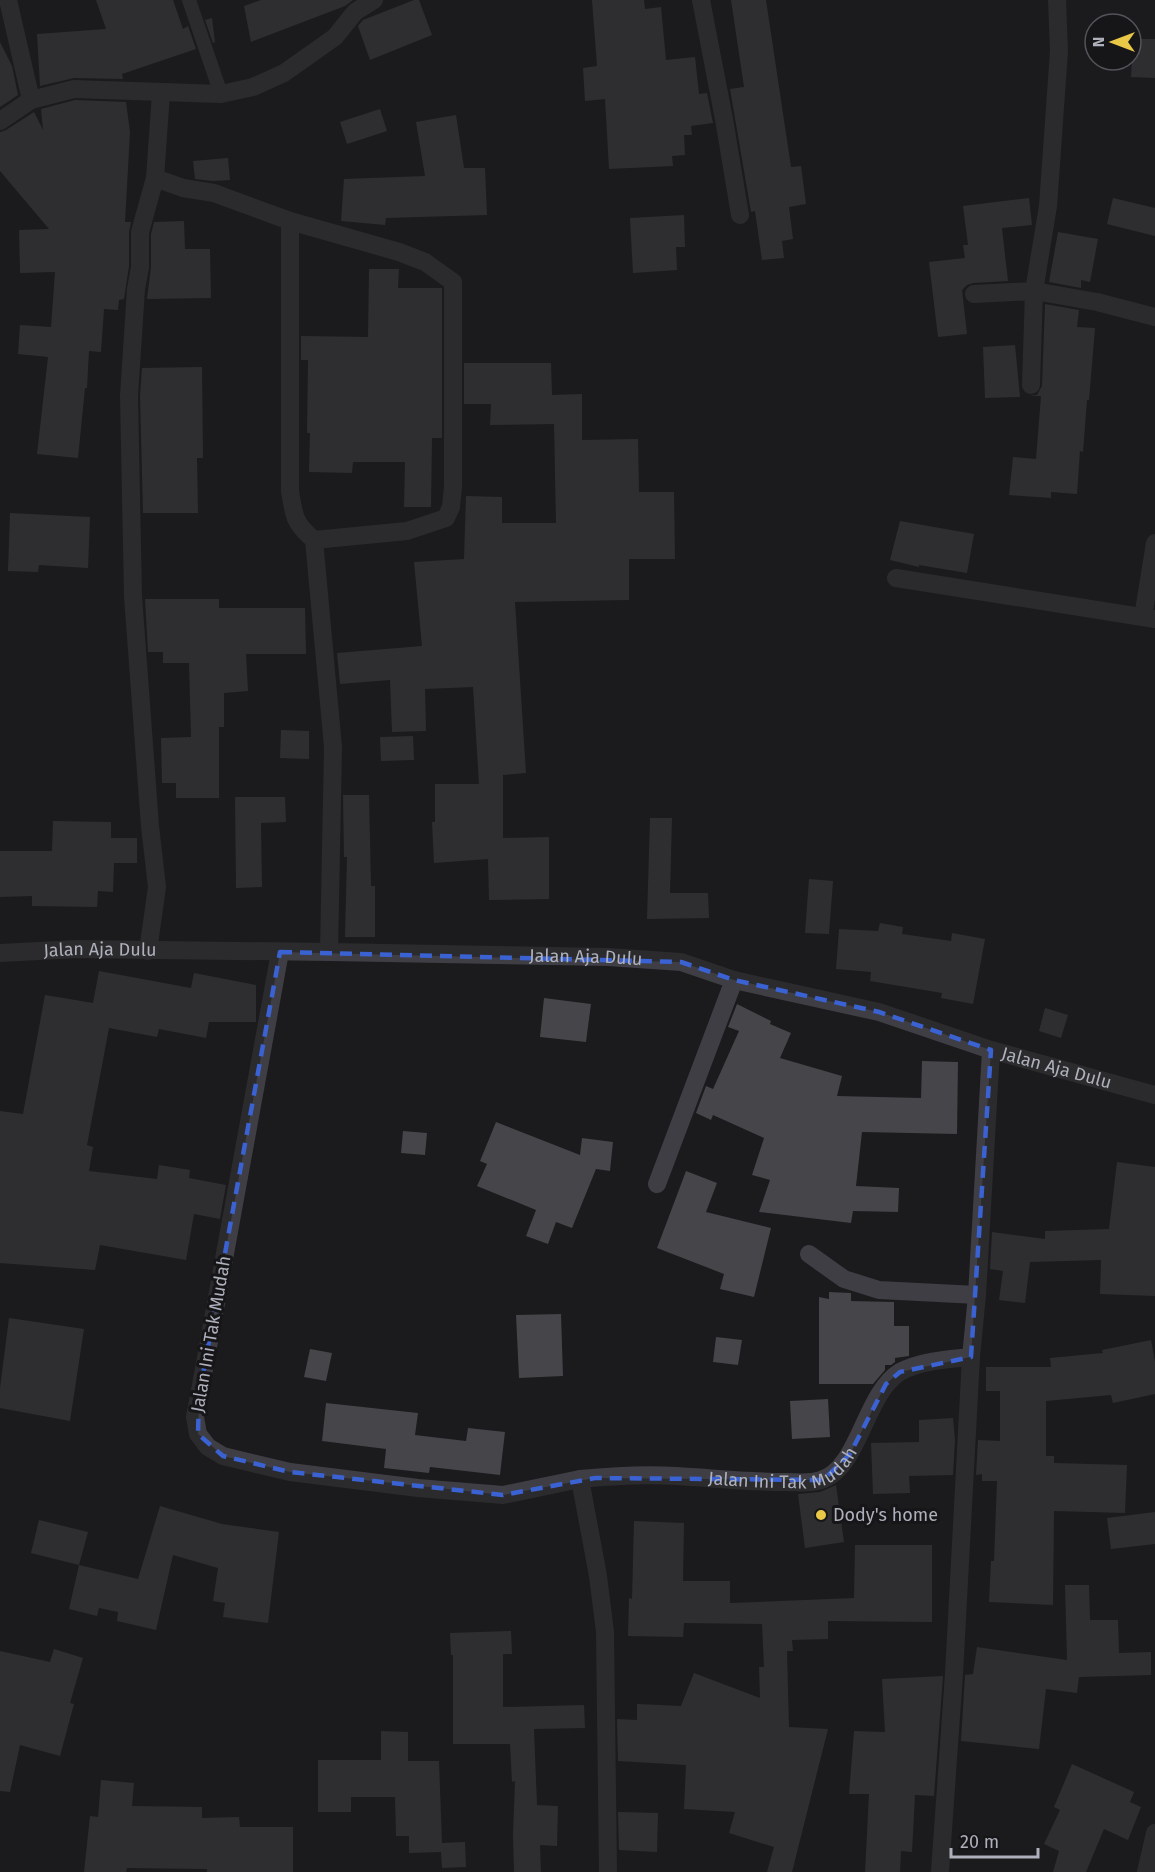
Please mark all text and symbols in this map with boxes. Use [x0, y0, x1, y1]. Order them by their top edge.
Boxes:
north arrow [1083, 12, 1143, 72]
text: N [1089, 37, 1108, 47]
street label: Jalan Aja Dulu [43, 938, 157, 962]
street label: Jalan Aja Dulu [529, 945, 643, 970]
street label: Jalan Aja Dulu [999, 1042, 1114, 1094]
street label: Jalan Ini Tak Mudah [186, 1254, 236, 1414]
street label: Jalan Ini Tak Mudah [707, 1443, 862, 1494]
place label: Dody's home [833, 1504, 938, 1526]
marker: Dody's home [814, 1508, 828, 1522]
scale bar [951, 1821, 1038, 1859]
text: 20 m [960, 1831, 999, 1853]

